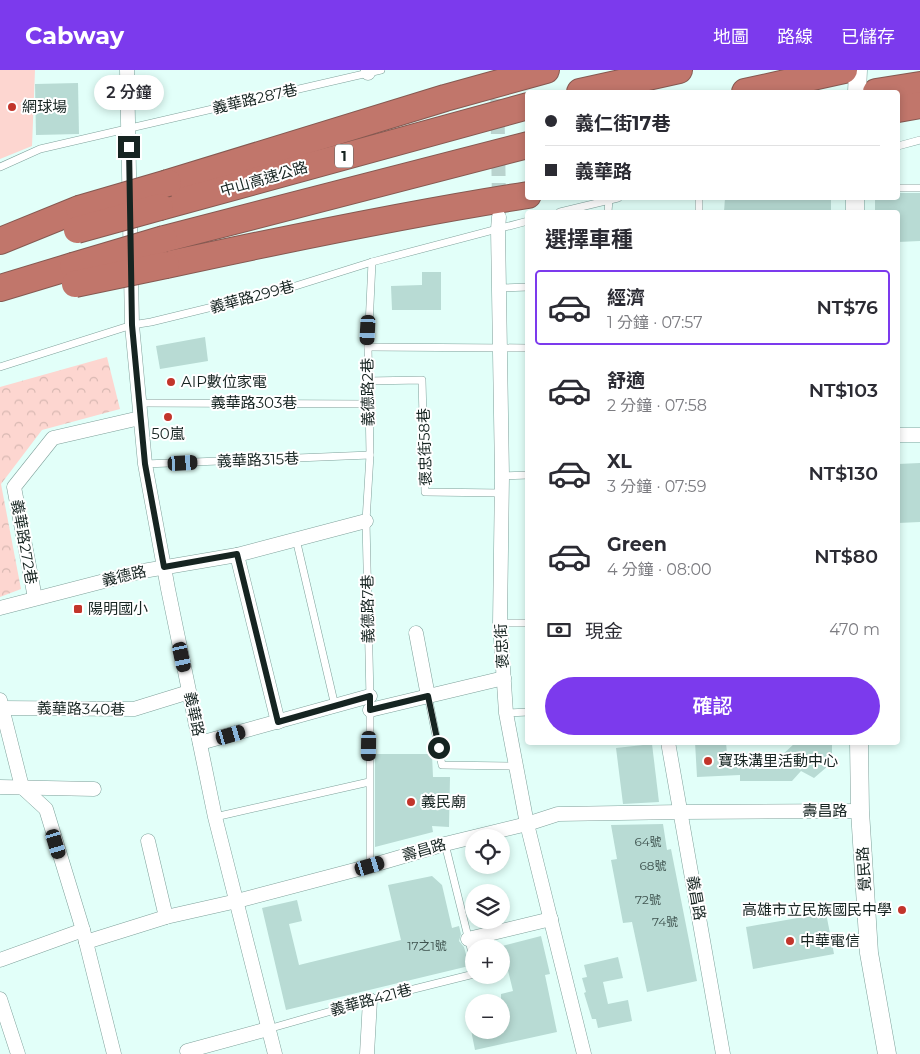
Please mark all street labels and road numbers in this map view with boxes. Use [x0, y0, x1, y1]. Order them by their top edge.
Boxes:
street label: 義華路287巷 [210, 79, 299, 118]
road number: 1 [335, 144, 353, 168]
street label: 中山高速公路 [218, 157, 310, 200]
street label: 義華路299巷 [207, 276, 296, 317]
street label: 義德路2巷 [357, 358, 378, 426]
street label: 義華路303巷 [211, 393, 297, 412]
street label: 褒忠街58巷 [414, 408, 435, 486]
street label: 義華路315巷 [216, 449, 299, 470]
street label: 義華路272巷 [8, 498, 41, 586]
street label: 義德路 [100, 561, 148, 590]
street label: 義德路7巷 [357, 574, 378, 644]
street label: 褒忠街 [491, 623, 512, 669]
street label: 義華路 [181, 690, 208, 738]
street label: 義華路340巷 [37, 698, 125, 719]
street label: 壽昌路 [802, 801, 848, 820]
street label: 壽昌路 [400, 834, 448, 865]
street label: 覺民路 [853, 846, 874, 892]
street label: 義昌路 [683, 874, 710, 922]
street label: 義華路421巷 [328, 979, 414, 1020]

